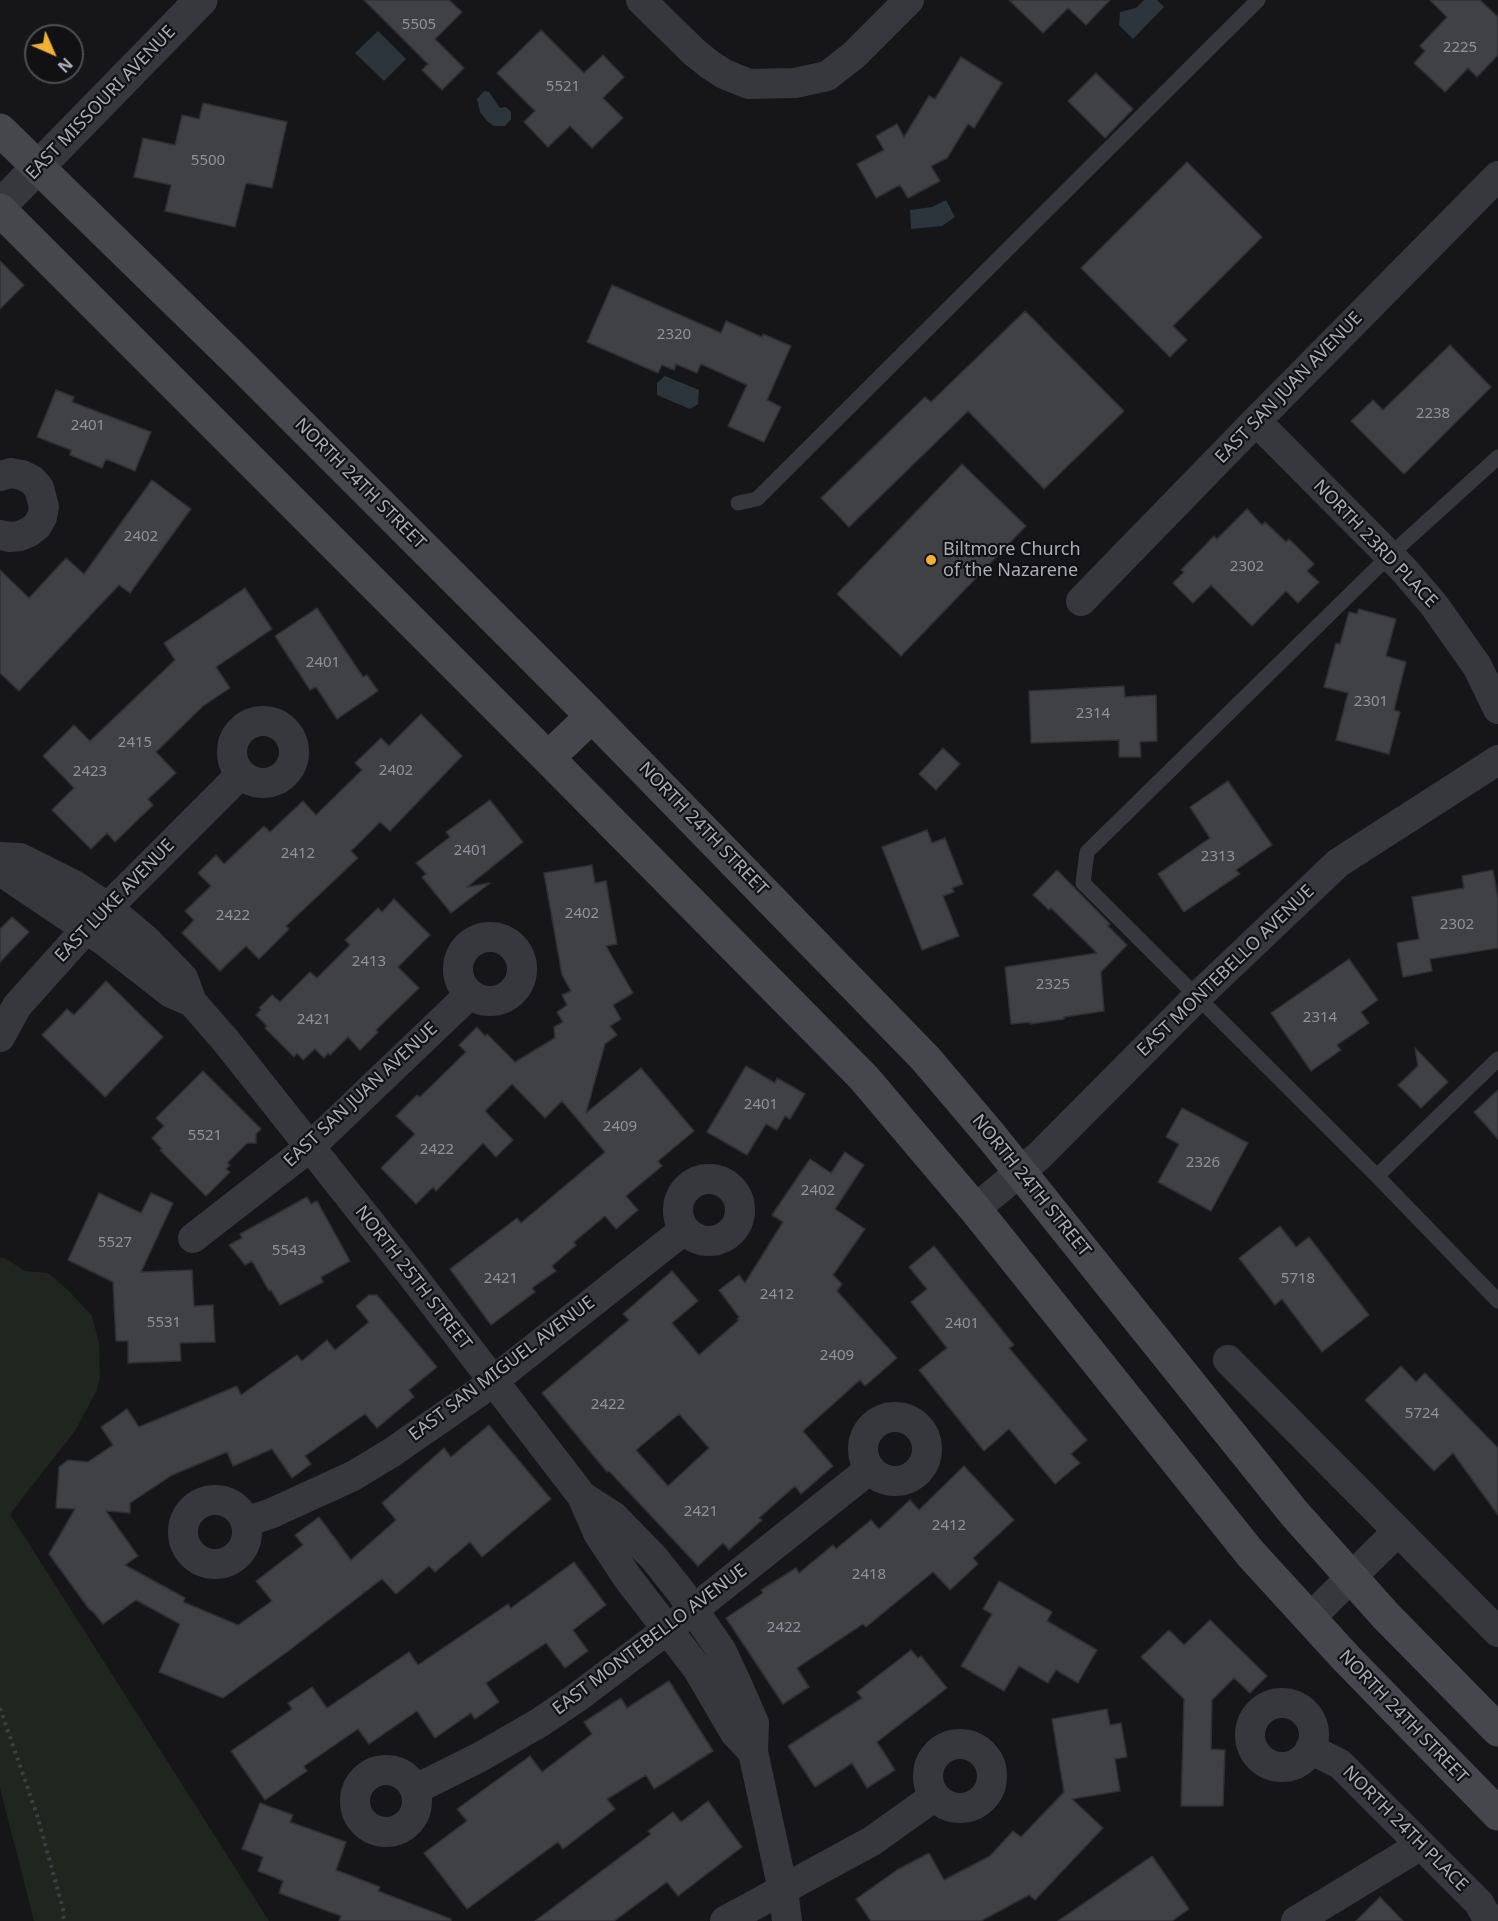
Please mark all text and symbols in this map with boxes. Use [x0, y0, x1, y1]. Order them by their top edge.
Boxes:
house number: 5505 [402, 16, 436, 34]
street label: EAST MISSOURI AVENUE [22, 21, 180, 185]
north arrow [24, 24, 84, 84]
house number: 2225 [1443, 39, 1477, 57]
house number: 5521 [546, 78, 580, 96]
house number: 5500 [191, 152, 225, 170]
street label: EAST SAN JUAN AVENUE [1211, 308, 1367, 468]
house number: 2320 [657, 326, 691, 344]
house number: 2238 [1416, 405, 1450, 423]
street label: NORTH 24TH STREET [290, 414, 430, 554]
house number: 2401 [71, 417, 105, 435]
street label: NORTH 23RD PLACE [1308, 476, 1442, 612]
house number: 2402 [124, 528, 158, 546]
place label: Biltmore Church of the Nazarene [943, 539, 1081, 582]
marker: Biltmore Church of the Nazarene [924, 553, 938, 567]
house number: 2302 [1230, 558, 1264, 576]
house number: 2401 [306, 654, 340, 672]
house number: 2301 [1354, 693, 1388, 711]
house number: 2314 [1076, 705, 1110, 723]
house number: 2415 [118, 734, 152, 752]
street label: NORTH 24TH STREET [634, 758, 772, 900]
house number: 2402 [379, 762, 413, 780]
house number: 2423 [73, 763, 107, 781]
street label: EAST LUKE AVENUE [51, 835, 179, 967]
house number: 2401 [454, 842, 488, 860]
house number: 2412 [281, 845, 315, 863]
house number: 2313 [1201, 848, 1235, 866]
street label: EAST MONTEBELLO AVENUE [1133, 881, 1319, 1061]
house number: 2402 [565, 905, 599, 923]
house number: 2422 [216, 907, 250, 925]
house number: 2302 [1440, 916, 1474, 934]
house number: 2413 [352, 953, 386, 971]
house number: 2325 [1036, 976, 1070, 994]
house number: 2314 [1303, 1009, 1337, 1027]
house number: 2421 [297, 1011, 331, 1029]
street label: EAST SAN JUAN AVENUE [280, 1018, 442, 1172]
house number: 2401 [744, 1096, 778, 1114]
street label: NORTH 24TH STREET [967, 1111, 1095, 1261]
house number: 2409 [603, 1118, 637, 1136]
house number: 5521 [188, 1127, 222, 1145]
house number: 2422 [420, 1141, 454, 1159]
house number: 2326 [1186, 1154, 1220, 1172]
house number: 2402 [801, 1182, 835, 1200]
street label: NORTH 25TH STREET [350, 1202, 476, 1354]
house number: 5527 [98, 1234, 132, 1252]
house number: 5543 [272, 1242, 306, 1260]
house number: 2421 [484, 1270, 518, 1288]
house number: 5718 [1281, 1270, 1315, 1288]
house number: 2412 [760, 1286, 794, 1304]
street label: EAST SAN MIGUEL AVENUE [405, 1292, 599, 1446]
house number: 5531 [147, 1314, 181, 1332]
house number: 2401 [945, 1315, 979, 1333]
house number: 2409 [820, 1347, 854, 1365]
house number: 2422 [591, 1396, 625, 1414]
house number: 5724 [1405, 1405, 1439, 1423]
house number: 2421 [684, 1503, 718, 1521]
house number: 2412 [932, 1517, 966, 1535]
street label: EAST MONTEBELLO AVENUE [549, 1560, 751, 1720]
house number: 2418 [852, 1566, 886, 1584]
house number: 2422 [767, 1619, 801, 1637]
street label: NORTH 24TH STREET [1334, 1646, 1472, 1788]
street label: NORTH 24TH PLACE [1338, 1762, 1472, 1896]

